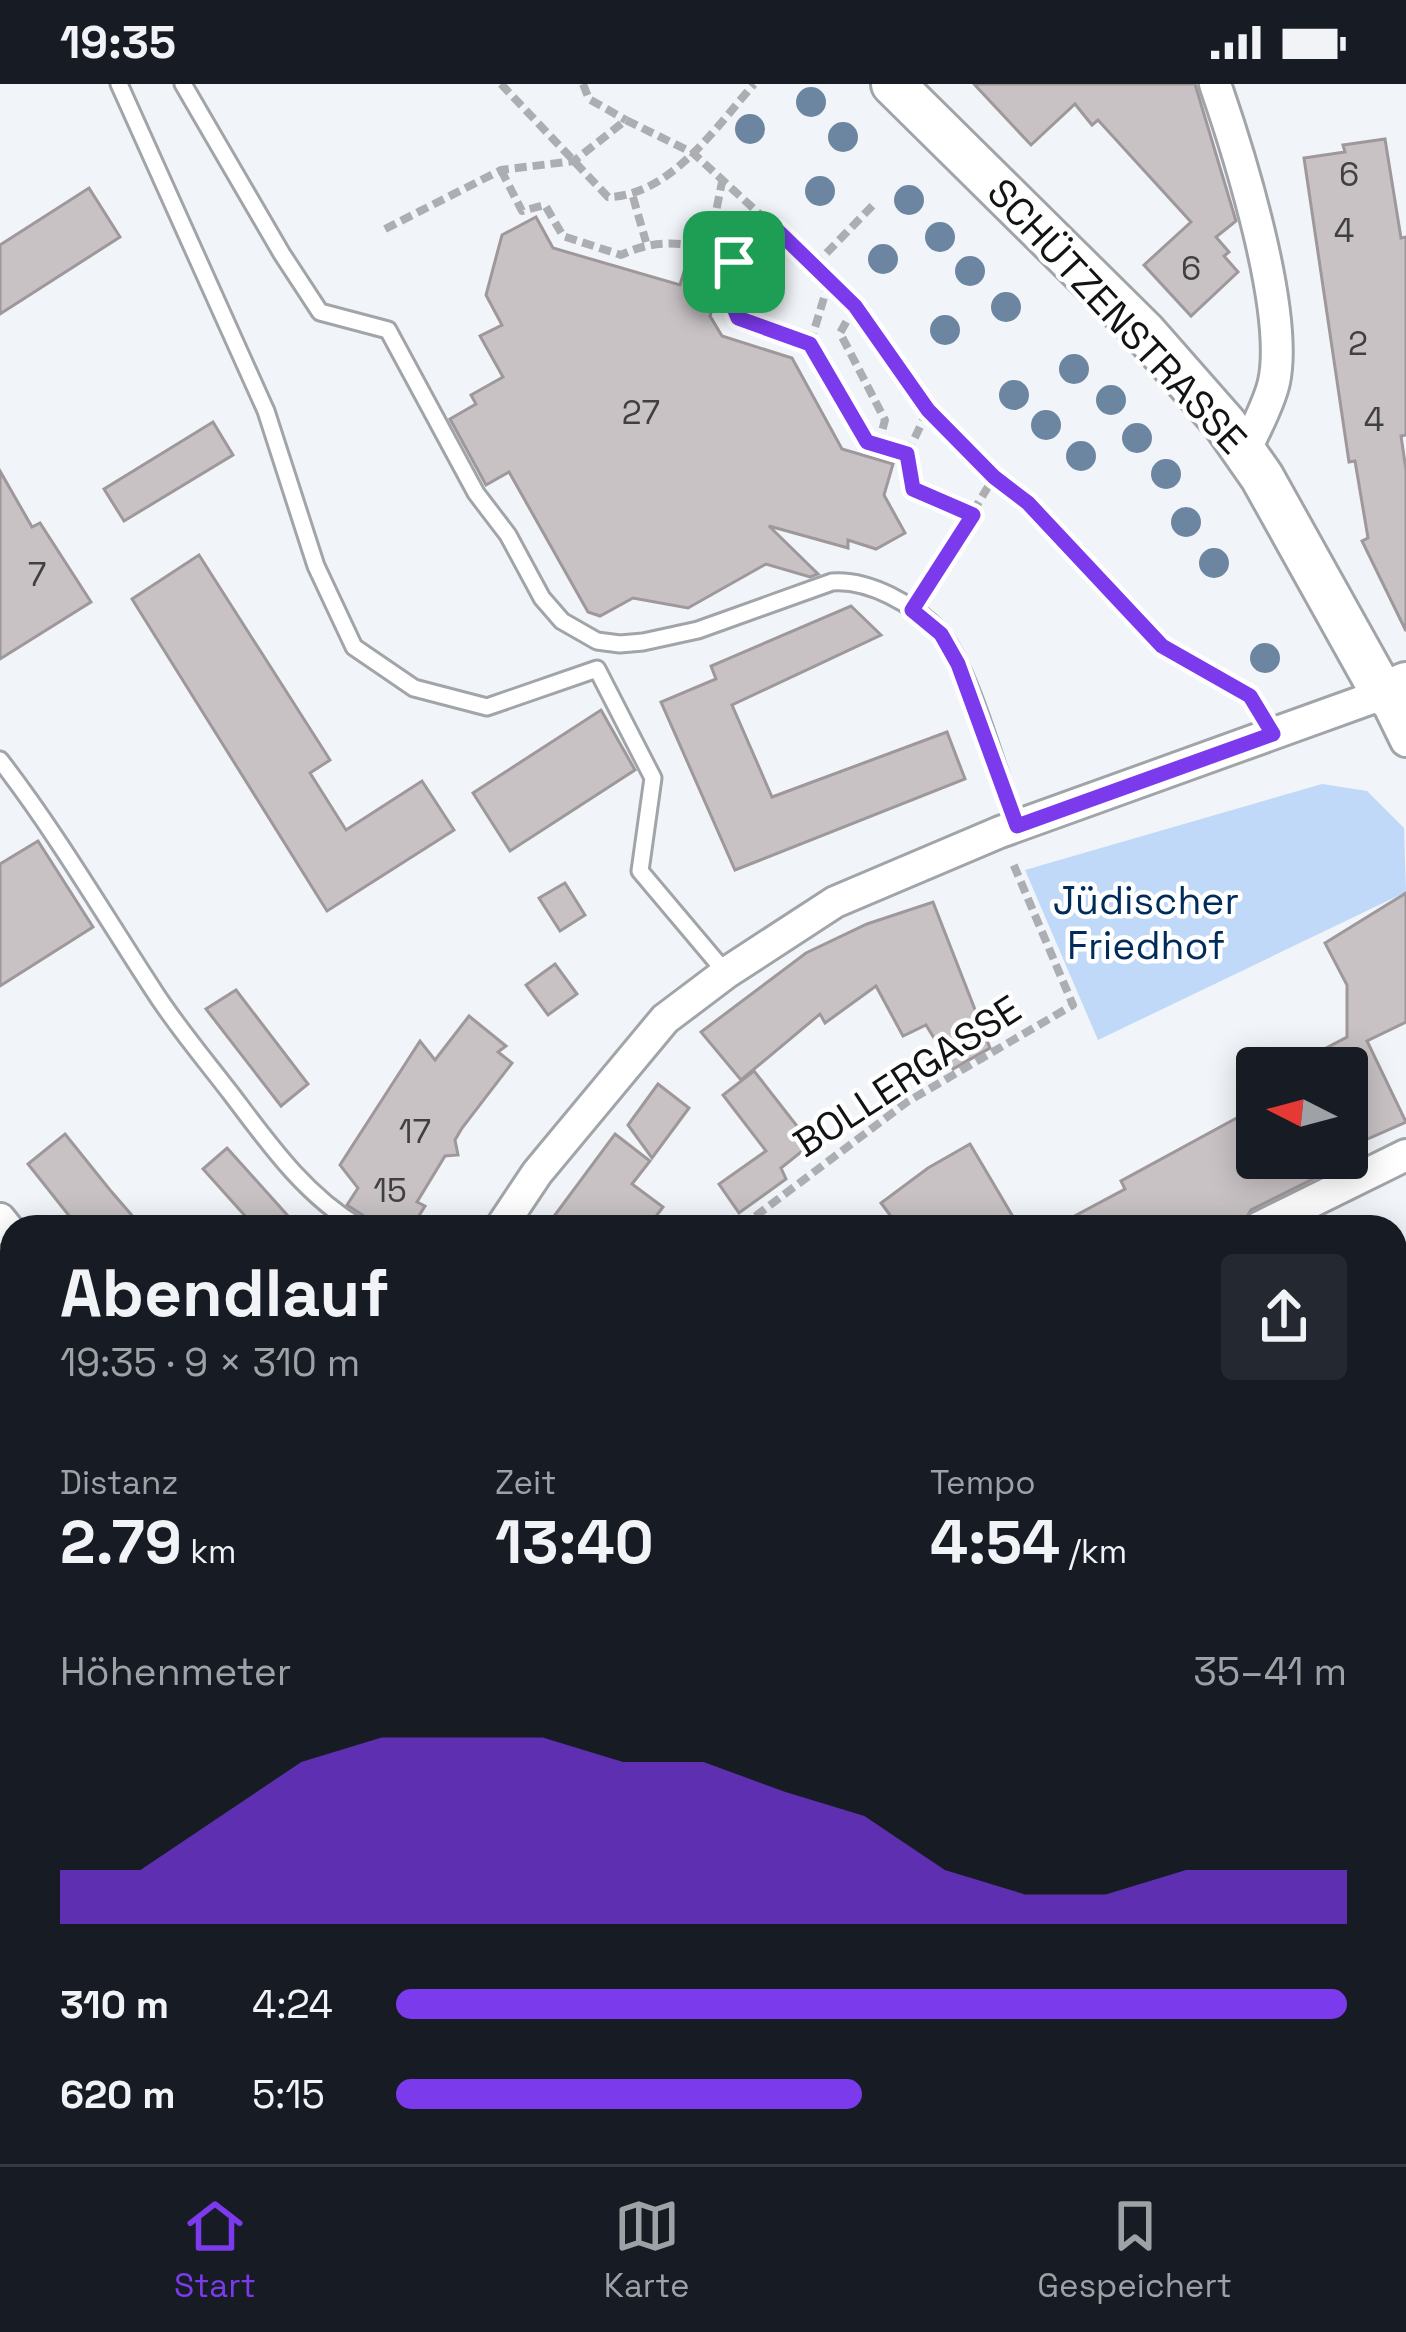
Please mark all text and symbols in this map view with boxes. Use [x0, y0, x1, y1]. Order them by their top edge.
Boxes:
text: 19:35 [60, 14, 176, 71]
house number: 6 [1339, 154, 1359, 196]
street label: SCHÜTZENSTRASSE [977, 168, 1257, 464]
house number: 4 [1334, 210, 1354, 252]
pin [683, 211, 785, 313]
icon: arrive [701, 229, 767, 295]
house number: 6 [1181, 248, 1201, 290]
house number: 2 [1348, 323, 1368, 365]
house number: 27 [622, 392, 660, 434]
house number: 4 [1364, 399, 1384, 441]
house number: 7 [28, 554, 46, 596]
park label: Jüdischer Friedhof [1053, 876, 1239, 970]
street label: BOLLERGASSE [784, 984, 1030, 1168]
north arrow [1236, 1047, 1368, 1179]
map controls [1236, 1047, 1368, 1179]
house number: 17 [399, 1111, 431, 1153]
house number: 15 [373, 1170, 407, 1212]
text: Abendlauf [60, 1251, 389, 1335]
button: share [1221, 1254, 1347, 1380]
text: 19:35 · 9 × 310 m [60, 1338, 360, 1387]
text: Distanz [60, 1462, 178, 1504]
text: Zeit [495, 1462, 556, 1504]
text: Tempo [930, 1462, 1036, 1504]
text: 2.79 [60, 1504, 182, 1581]
text: 13:40 [495, 1504, 654, 1581]
text: 4:54 [930, 1504, 1060, 1581]
text: km [182, 1531, 236, 1573]
text: /km [1060, 1531, 1127, 1573]
text: Höhenmeter [60, 1647, 291, 1696]
text: 35–41 m [1193, 1647, 1347, 1696]
text: 310 m [60, 1980, 169, 2029]
text: 4:24 [252, 1980, 333, 2029]
text: 620 m [60, 2070, 176, 2119]
text: 5:15 [252, 2070, 325, 2119]
tab: Start [174, 2193, 256, 2307]
tab: Karte [604, 2193, 689, 2307]
tab: Gespeichert [1037, 2193, 1232, 2307]

